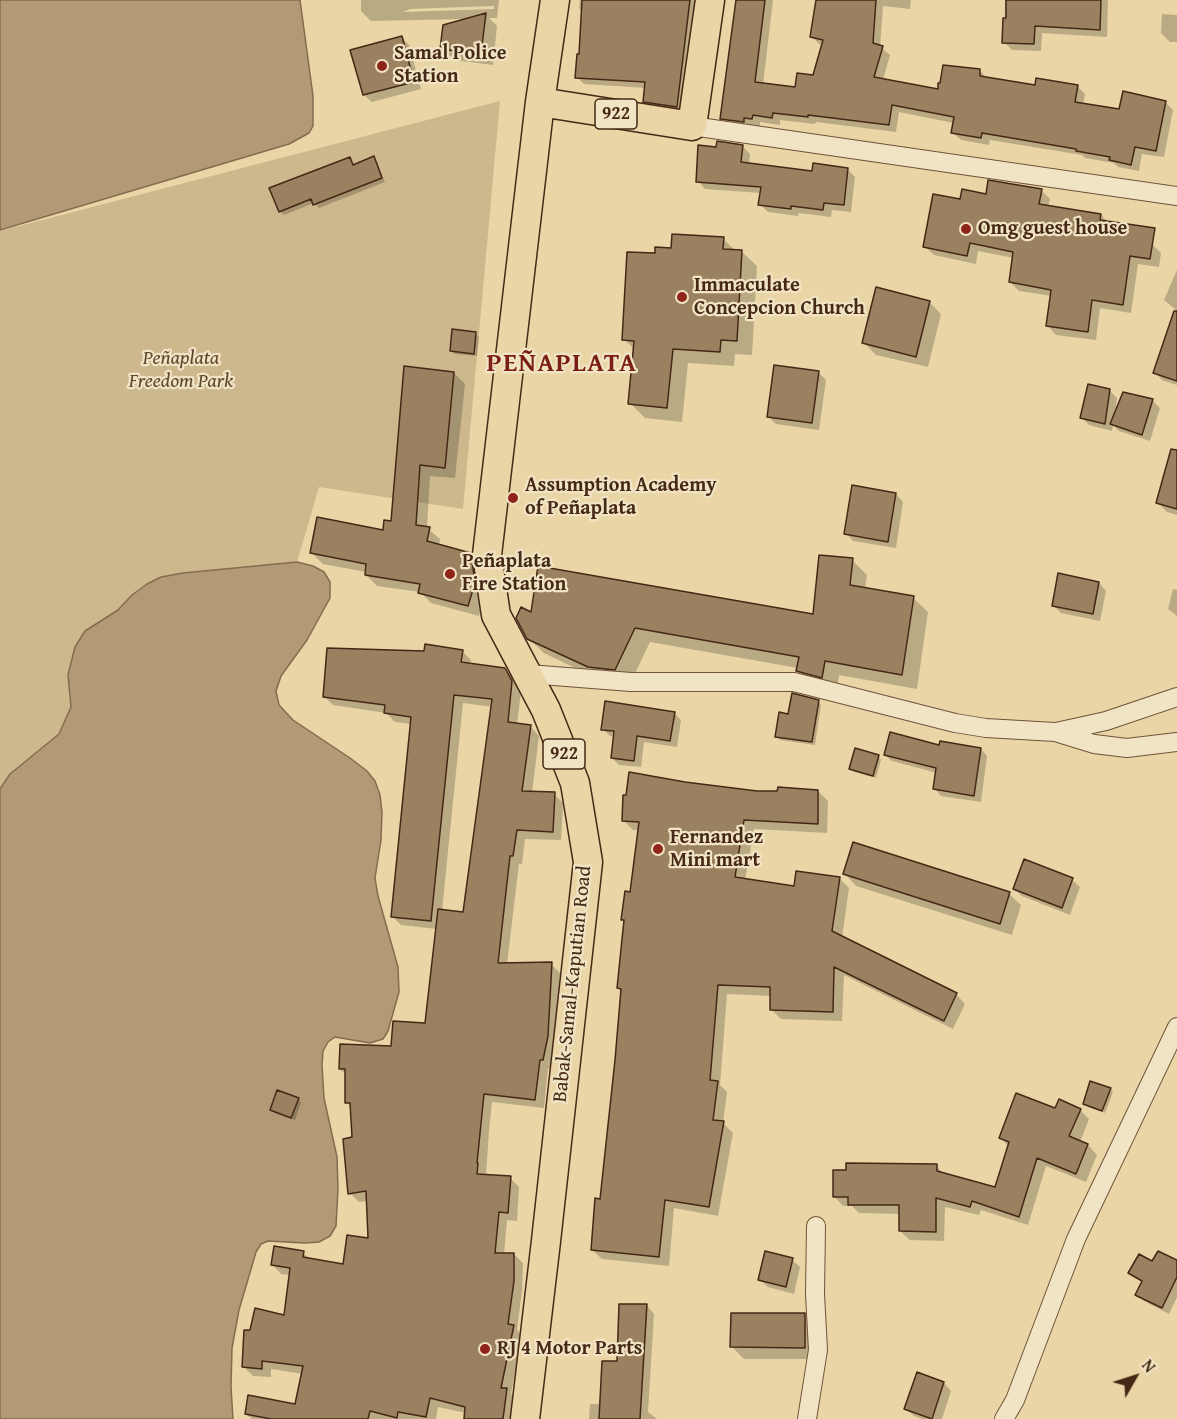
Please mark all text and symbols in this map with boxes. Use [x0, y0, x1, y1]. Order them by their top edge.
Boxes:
place label: Samal Police Station [394, 42, 506, 89]
marker: Samal Police Station [375, 59, 389, 73]
road number: 922 [595, 99, 637, 129]
place label: Omg guest house [978, 217, 1127, 241]
marker: Omg guest house [959, 222, 973, 236]
place label: Immaculate Concepcion Church [694, 274, 865, 321]
marker: Immaculate Concepcion Church [675, 290, 689, 304]
park label: Peñaplata Freedom Park [129, 347, 233, 394]
district label: PEÑAPLATA [487, 348, 637, 380]
place label: Assumption Academy of Peñaplata [525, 474, 717, 521]
marker: Assumption Academy of Peñaplata [506, 491, 520, 505]
place label: Peñaplata Fire Station [462, 550, 566, 597]
marker: Peñaplata Fire Station [443, 567, 457, 581]
road number: 922 [543, 739, 585, 769]
place label: Fernandez Mini mart [670, 826, 763, 873]
marker: Fernandez Mini mart [651, 842, 665, 856]
street label: Babak-Samal-Kaputian Road [549, 865, 597, 1103]
place label: RJ 4 Motor Parts [497, 1337, 642, 1361]
marker: RJ 4 Motor Parts [478, 1342, 492, 1356]
north arrow [1105, 1347, 1165, 1407]
text: N [1136, 1354, 1162, 1377]

